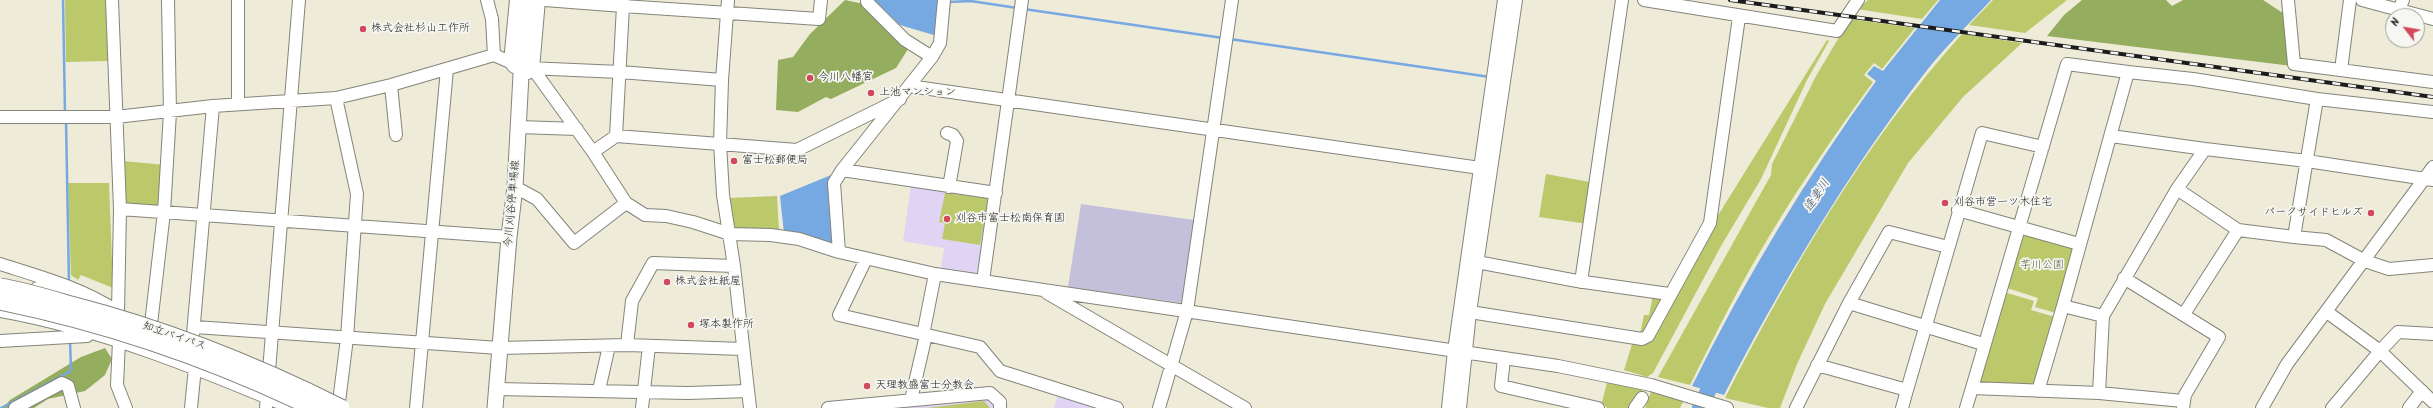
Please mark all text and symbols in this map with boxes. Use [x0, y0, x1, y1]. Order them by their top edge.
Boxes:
north arrow [2385, 8, 2425, 48]
text: N [2386, 15, 2405, 30]
place label: 株式会社杉山工作所 [371, 22, 470, 36]
marker: 株式会社杉山工作所 [358, 24, 368, 34]
place label: 今川八幡宮 [818, 71, 873, 85]
marker: 今川八幡宮 [805, 73, 815, 83]
place label: 上池マンション [879, 86, 956, 100]
marker: 上池マンション [866, 88, 876, 98]
place label: 富士松郵便局 [742, 154, 808, 168]
marker: 富士松郵便局 [729, 156, 739, 166]
street label: 今川刈谷停車場線 [503, 160, 523, 248]
water label: 逢妻川 [1802, 177, 1834, 215]
place label: 刈谷市営一ツ木住宅 [1953, 196, 2052, 210]
marker: 刈谷市営一ツ木住宅 [1940, 198, 1950, 208]
place label: パークサイドヒルズ [2264, 206, 2363, 220]
marker: パークサイドヒルズ [2366, 208, 2376, 218]
place label: 刈谷市富士松南保育園 [955, 212, 1065, 226]
marker: 刈谷市富士松南保育園 [942, 214, 952, 224]
park label: 芋川公園 [2020, 259, 2064, 273]
place label: 株式会社紙屋 [675, 275, 741, 289]
marker: 株式会社紙屋 [662, 277, 672, 287]
place label: 塚本製作所 [699, 318, 754, 332]
street label: 知立バイパス [141, 320, 207, 354]
marker: 塚本製作所 [686, 320, 696, 330]
place label: 天理教盛富士分教会 [875, 379, 974, 393]
marker: 天理教盛富士分教会 [862, 381, 872, 391]

